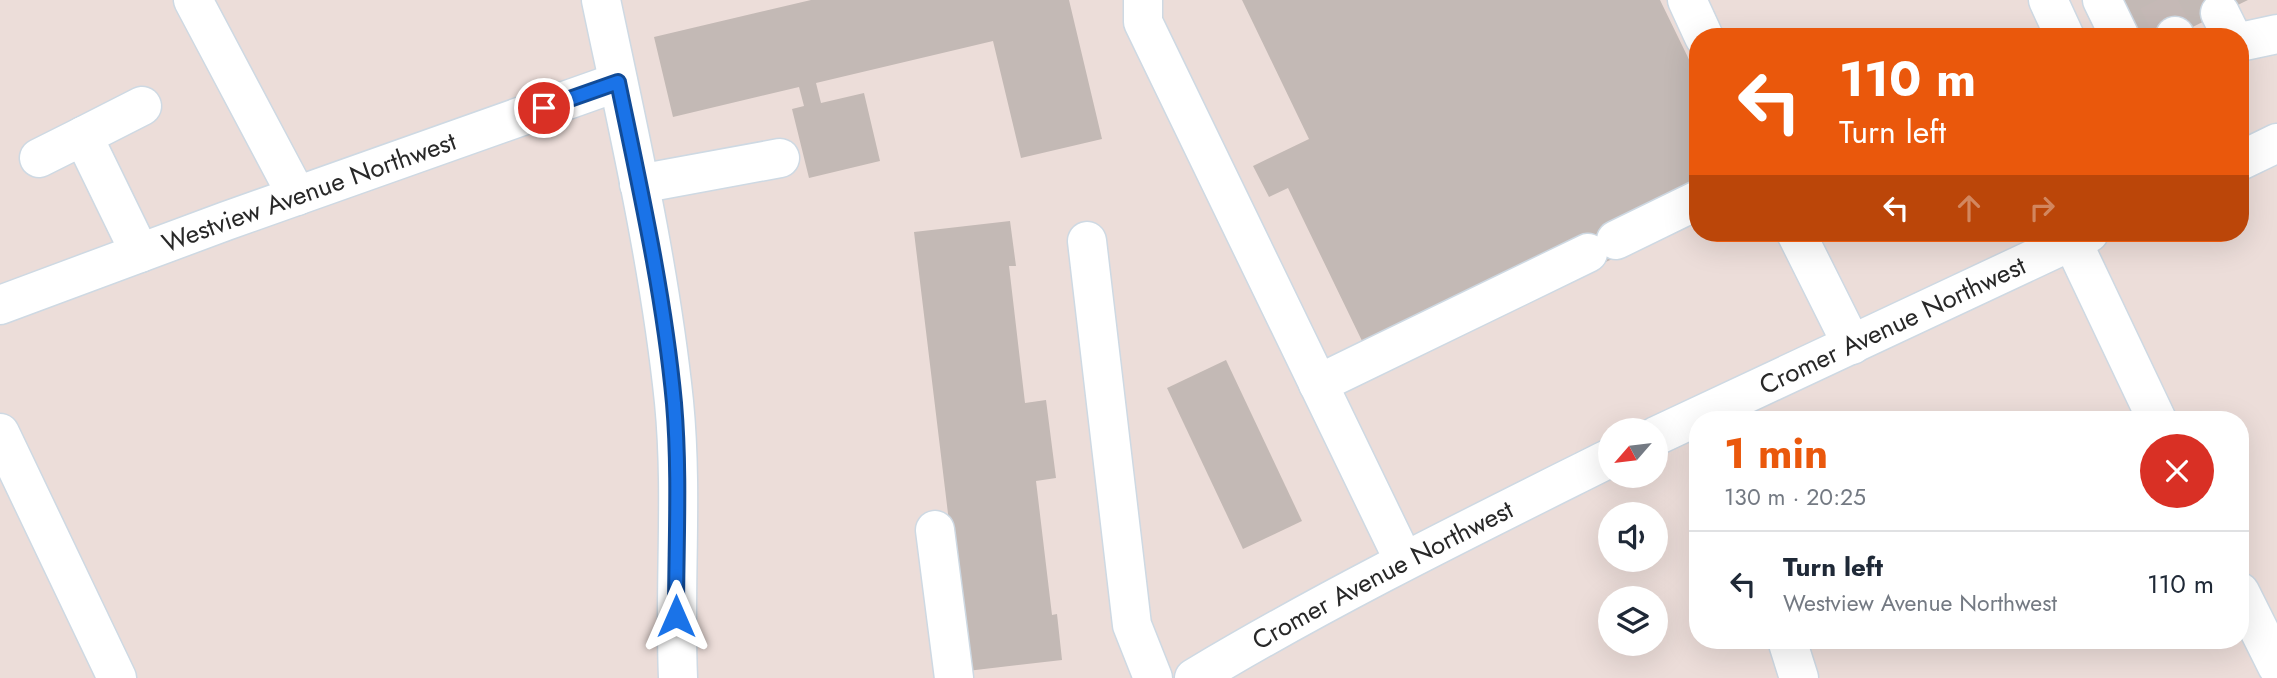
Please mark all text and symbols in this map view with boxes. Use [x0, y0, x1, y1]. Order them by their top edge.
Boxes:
text: 110 m [1839, 44, 1976, 114]
icon: left [1724, 56, 1815, 147]
pin [514, 78, 574, 138]
icon: arrive [525, 89, 563, 127]
text: Turn left [1839, 109, 1946, 155]
street label: Westview Avenue Northwest [157, 122, 462, 262]
icon: left [1877, 189, 1915, 227]
icon: ahead [1950, 189, 1988, 227]
icon: right [2023, 189, 2061, 227]
street label: Cromer Avenue Northwest [1753, 246, 2032, 404]
north arrow [1598, 418, 1668, 488]
map controls [1598, 418, 1668, 656]
text: 1 min [1724, 423, 1828, 484]
button: close [2140, 434, 2214, 508]
text: 130 m · 20:25 [1724, 480, 1866, 514]
street label: Cromer Avenue Northwest [1245, 490, 1520, 659]
button: sound [1598, 502, 1668, 572]
text: Turn left [1783, 548, 1883, 586]
icon: left [1724, 565, 1762, 603]
text: 110 m [2147, 565, 2214, 603]
position arrow [639, 579, 713, 653]
button: layers [1598, 586, 1668, 656]
text: Westview Avenue Northwest [1783, 586, 2057, 620]

